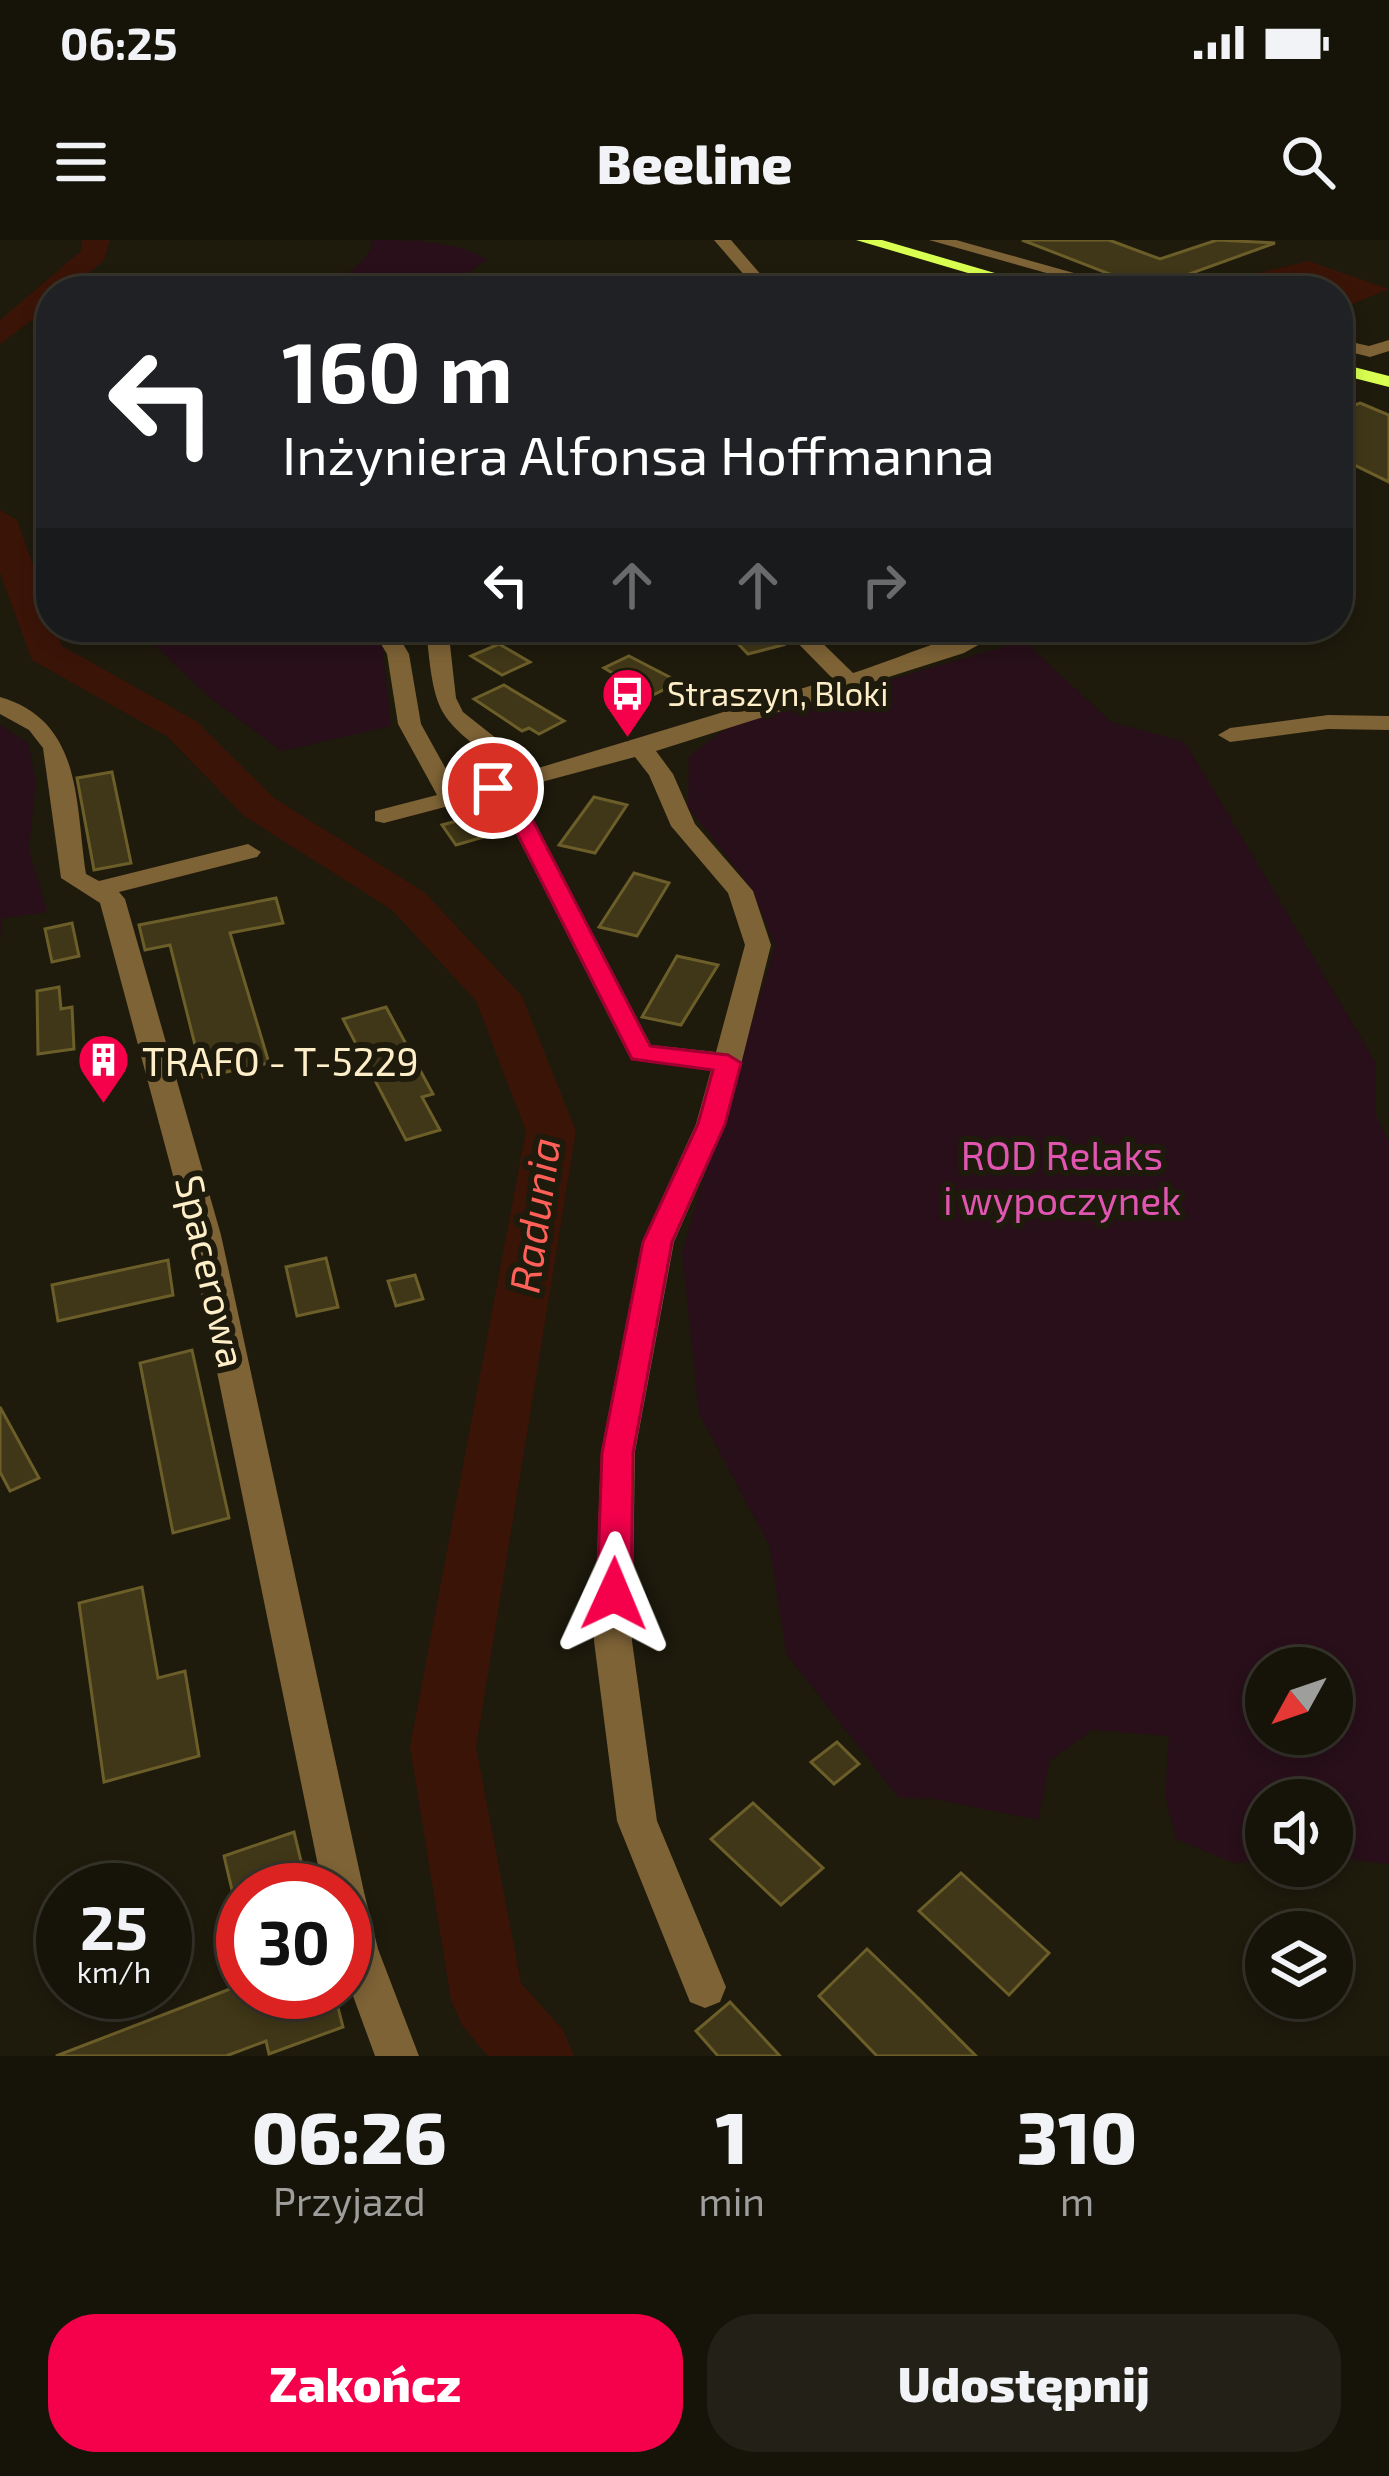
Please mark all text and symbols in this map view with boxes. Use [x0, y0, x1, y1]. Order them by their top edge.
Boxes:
text: 06:25 [60, 15, 178, 69]
icon: menu [48, 129, 114, 195]
icon: search [1275, 129, 1341, 195]
text: Beeline [596, 130, 793, 195]
text: 160 m [282, 319, 513, 420]
icon: left [84, 324, 240, 480]
text: Inżyniera Alfonsa Hoffmanna [282, 421, 995, 486]
icon: left [473, 552, 539, 618]
icon: ahead [599, 552, 665, 618]
icon: ahead [725, 552, 791, 618]
icon: right [851, 552, 917, 618]
bus stop icon: Straszyn, Bloki [600, 665, 656, 739]
place label: Straszyn, Bloki [667, 673, 888, 713]
pin [442, 737, 544, 839]
icon: arrive [460, 755, 526, 821]
building icon: TRAFO - T-5229 [75, 1032, 131, 1106]
place label: TRAFO - T-5229 [142, 1037, 419, 1084]
park label: ROD Relaks i wypoczynek [943, 1131, 1181, 1223]
water label: Radunia [497, 1134, 569, 1296]
street label: Spacerowa [167, 1170, 257, 1372]
position arrow [551, 1531, 677, 1657]
north arrow [1245, 1647, 1353, 1755]
map controls [1245, 1647, 1353, 2019]
button: sound [1245, 1779, 1353, 1887]
speed limit sign: 30 [216, 1863, 372, 2019]
text: 25 [80, 1890, 148, 1962]
button: layers [1245, 1911, 1353, 2019]
text: km/h [77, 1953, 151, 1989]
text: 06:26 [252, 2092, 447, 2178]
text: 1 [715, 2092, 748, 2178]
text: 310 [1017, 2092, 1137, 2178]
text: Przyjazd [273, 2177, 426, 2224]
text: min [698, 2177, 765, 2224]
text: m [1060, 2177, 1094, 2224]
button: Zakończ [48, 2314, 683, 2452]
button: Udostępnij [707, 2314, 1341, 2452]

